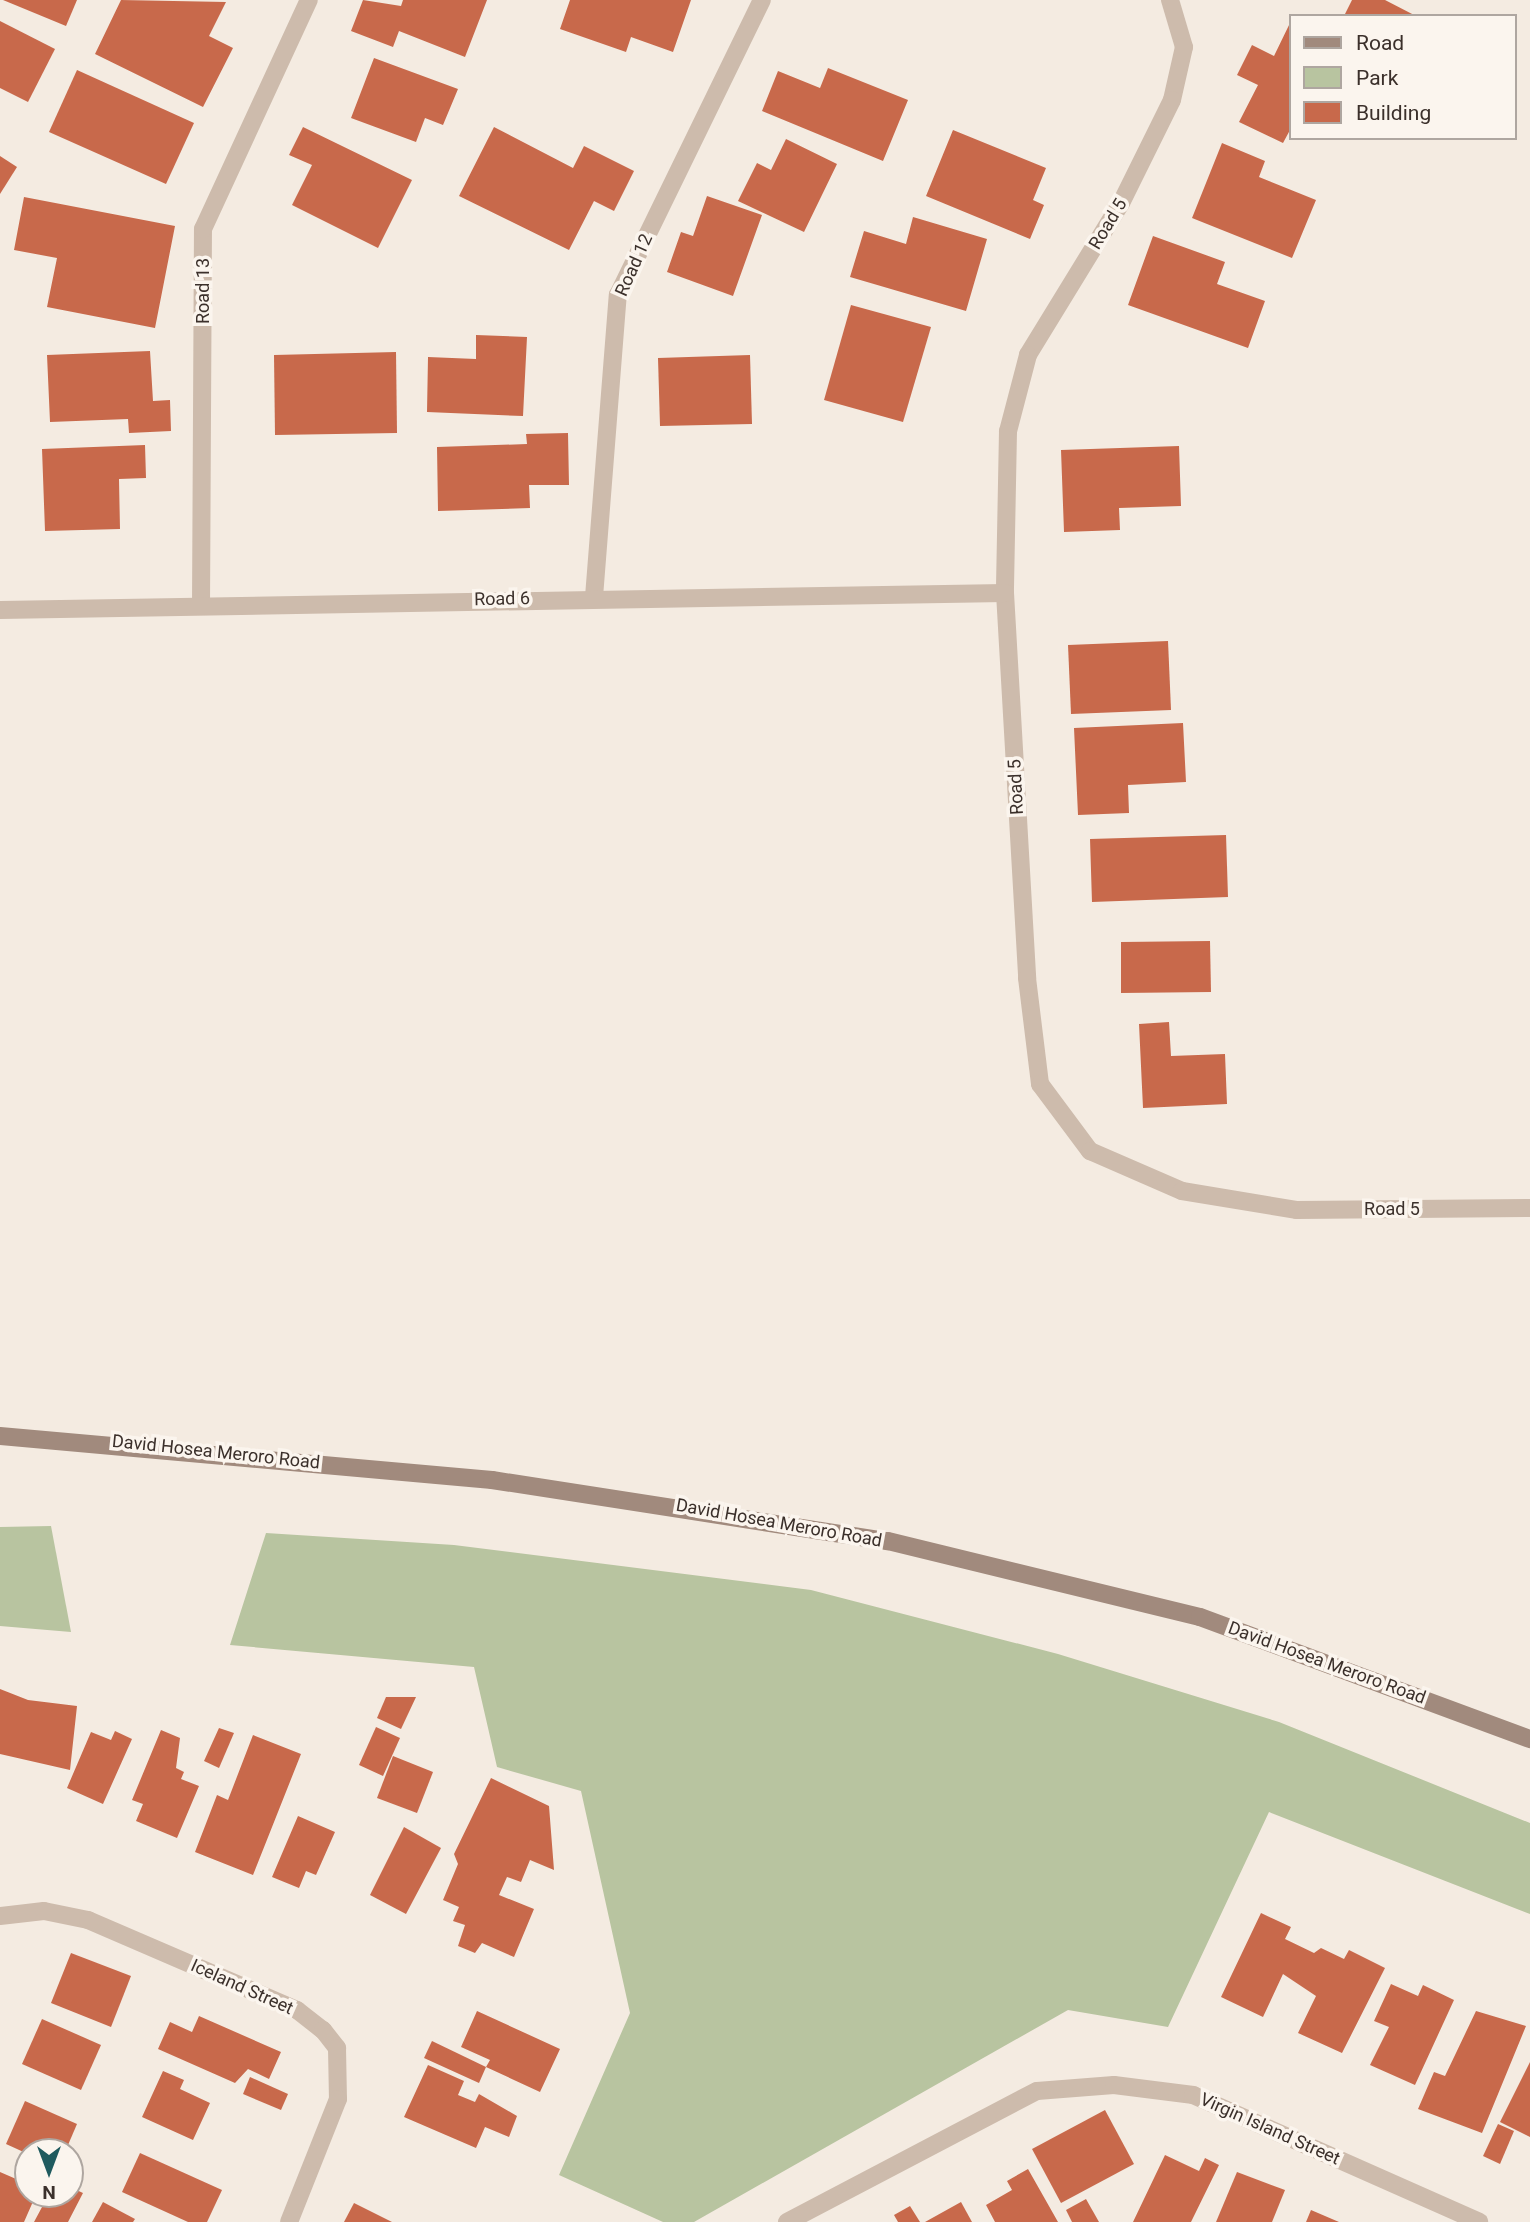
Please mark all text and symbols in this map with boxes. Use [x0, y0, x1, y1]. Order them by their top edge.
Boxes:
legend [1288, 14, 1516, 140]
text: Road [1356, 31, 1404, 55]
text: Park [1356, 66, 1398, 90]
text: Building [1356, 101, 1431, 125]
street label: Road 5 [1084, 194, 1132, 254]
street label: Road 12 [611, 230, 657, 300]
street label: Road 13 [192, 258, 214, 324]
street label: Road 6 [474, 588, 530, 610]
street label: Road 5 [1004, 759, 1028, 815]
street label: Road 5 [1364, 1198, 1420, 1220]
street label: David Hosea Meroro Road [111, 1430, 321, 1474]
street label: David Hosea Meroro Road [674, 1494, 884, 1552]
street label: David Hosea Meroro Road [1225, 1617, 1429, 1709]
street label: Iceland Street [187, 1955, 297, 2019]
street label: Virgin Island Street [1197, 2088, 1343, 2170]
north arrow [14, 2138, 84, 2208]
text: N [42, 2181, 56, 2204]

